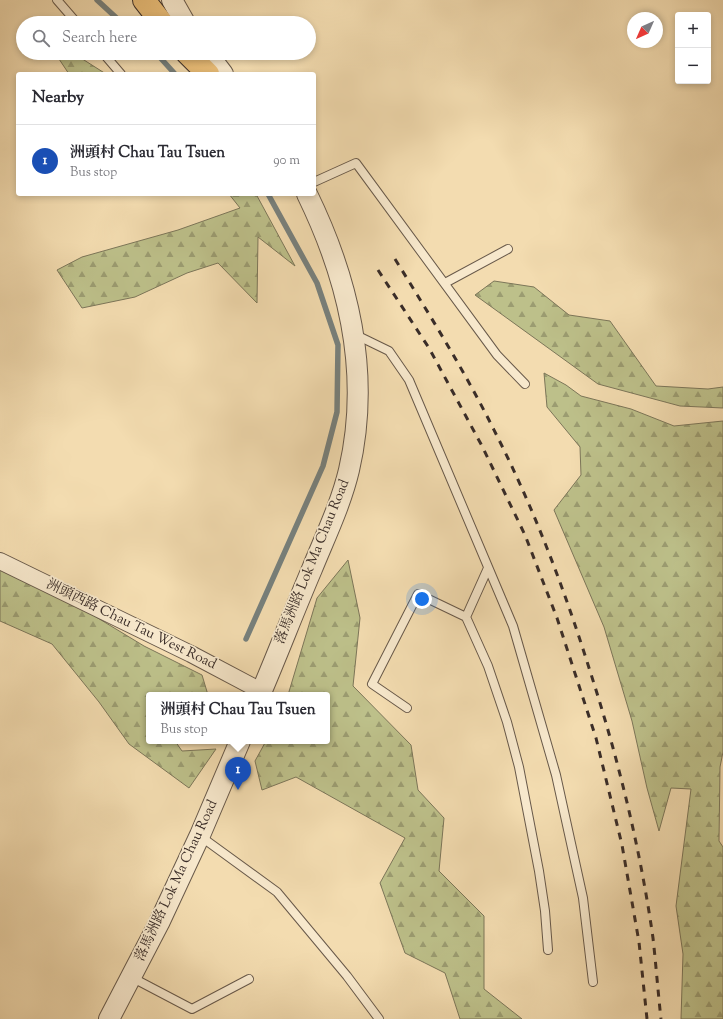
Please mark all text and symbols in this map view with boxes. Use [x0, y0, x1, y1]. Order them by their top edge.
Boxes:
north arrow [627, 12, 663, 48]
map controls [675, 12, 711, 84]
button: + [675, 12, 711, 48]
search box [16, 16, 316, 60]
icon: search [30, 27, 52, 49]
text: Search here [62, 28, 137, 49]
button: − [675, 48, 711, 84]
text: Nearby [32, 86, 84, 110]
text: 洲頭村 Chau Tau Tsuen [70, 143, 225, 164]
text: 1 [43, 152, 47, 170]
text: 90 m [273, 152, 300, 170]
text: Bus stop [70, 164, 117, 182]
street label: 落馬洲路 Lok Ma Chau Road [271, 476, 355, 647]
street label: 洲頭西路 Chau Tau West Road [43, 575, 220, 675]
your location [412, 589, 432, 609]
popup [146, 692, 330, 744]
text: 洲頭村 Chau Tau Tsuen [160, 700, 316, 721]
text: Bus stop [160, 721, 208, 739]
pin: 1 [225, 757, 251, 790]
street label: 落馬洲路 Lok Ma Chau Road [131, 797, 223, 965]

